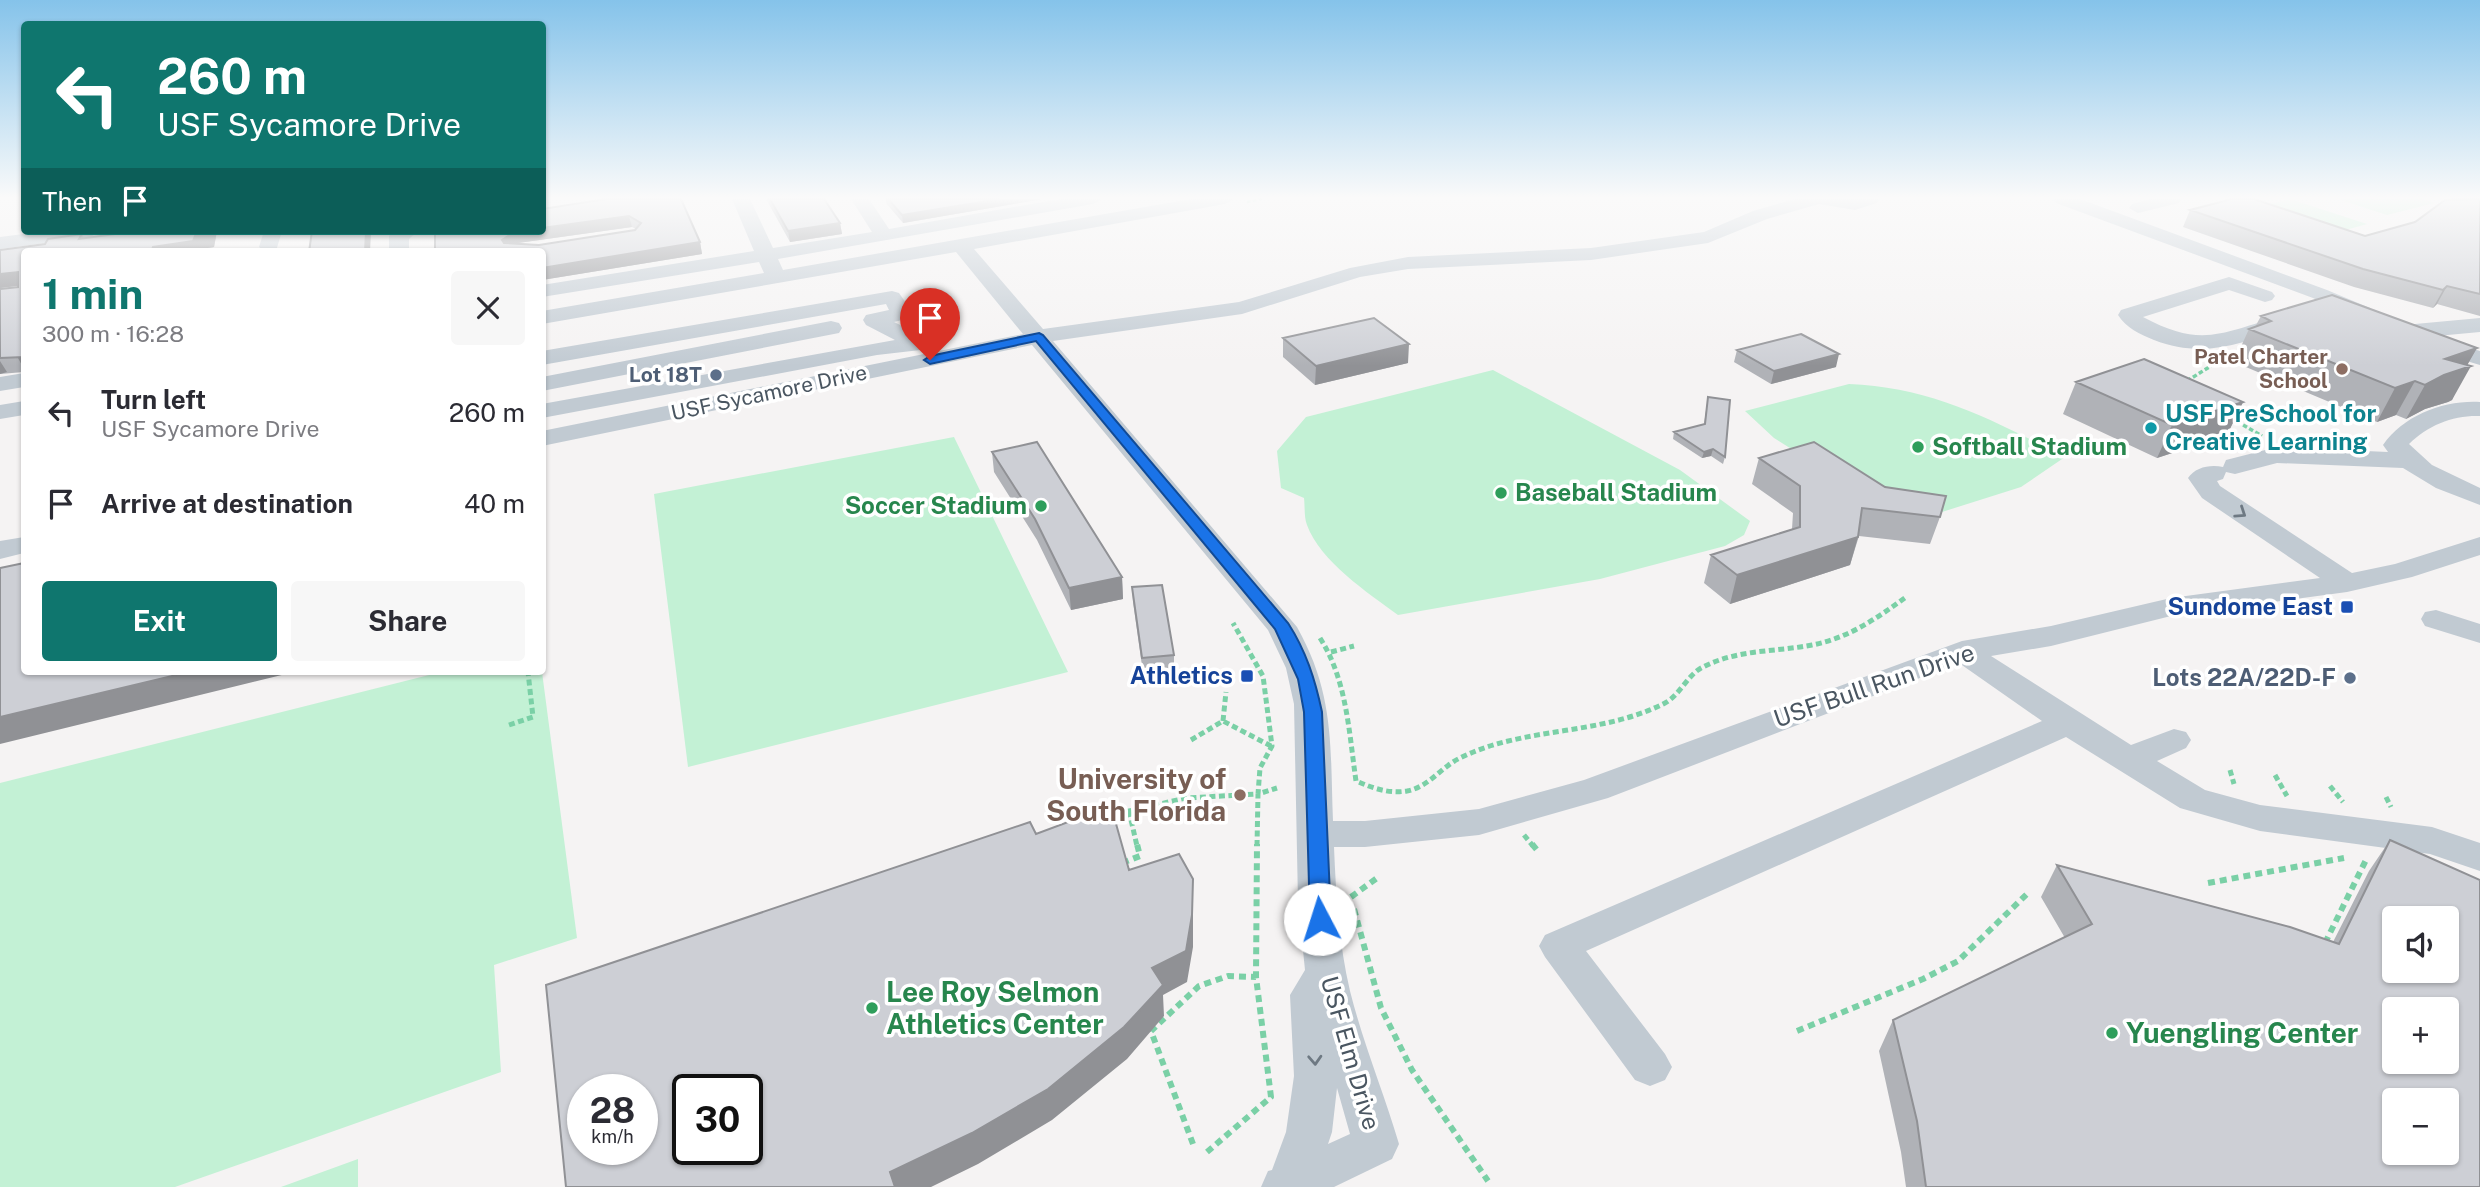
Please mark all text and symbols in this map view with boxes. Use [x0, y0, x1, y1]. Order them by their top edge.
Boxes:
text: 260 m [157, 47, 307, 105]
icon: left [42, 49, 133, 140]
text: USF Sycamore Drive [157, 106, 461, 143]
icon: arrive [116, 182, 154, 220]
text: Then [42, 186, 102, 217]
text: 1 min [42, 269, 143, 318]
button: close [451, 271, 525, 345]
pin [900, 288, 960, 360]
icon: arrive [911, 299, 949, 337]
text: 300 m · 16:28 [42, 320, 184, 347]
place label: Patel Charter School [2194, 344, 2328, 393]
street label: USF Sycamore Drive [669, 360, 869, 425]
marker: Patel Charter School [2334, 361, 2350, 377]
place label: Lot 18T [629, 362, 702, 387]
marker: Lot 18T [708, 367, 724, 383]
text: Turn left [101, 384, 206, 415]
icon: left [42, 394, 80, 432]
text: 260 m [449, 397, 525, 428]
place label: USF PreSchool for Creative Learning [2165, 399, 2376, 455]
text: USF Sycamore Drive [101, 415, 320, 442]
marker: USF PreSchool for Creative Learning [2143, 420, 2159, 436]
place label: Softball Stadium [1932, 432, 2127, 460]
marker: Softball Stadium [1910, 439, 1926, 455]
place label: Baseball Stadium [1515, 478, 1717, 506]
icon: arrive [42, 485, 80, 523]
marker: Baseball Stadium [1493, 485, 1509, 501]
text: Arrive at destination [101, 488, 353, 519]
text: 40 m [464, 488, 525, 519]
place label: Soccer Stadium [845, 491, 1027, 519]
marker: Soccer Stadium [1033, 498, 1049, 514]
one-way arrow [2234, 505, 2247, 518]
button: Exit [42, 581, 277, 661]
button: Share [291, 581, 525, 661]
place label: Sundome East [2168, 592, 2333, 620]
marker: Sundome East [2339, 599, 2355, 615]
street label: USF Bull Run Drive [1770, 638, 1978, 733]
place label: Athletics [1130, 661, 1233, 689]
place label: Lots 22A/22D-F [2152, 663, 2336, 691]
marker: Athletics [1239, 668, 1255, 684]
marker: Lots 22A/22D-F [2342, 670, 2358, 686]
place label: University of South Florida [1046, 762, 1226, 827]
marker: University of South Florida [1232, 787, 1248, 803]
position arrow [1283, 882, 1357, 956]
map controls [2382, 906, 2459, 1165]
button: sound [2382, 906, 2459, 983]
street label: USF Elm Drive [1316, 973, 1386, 1133]
place label: Lee Roy Selmon Athletics Center [886, 975, 1104, 1040]
button: + [2382, 997, 2459, 1074]
marker: Lee Roy Selmon Athletics Center [864, 1000, 880, 1016]
place label: Yuengling Center [2126, 1016, 2358, 1049]
marker: Yuengling Center [2104, 1025, 2120, 1041]
one-way arrow [1307, 1054, 1322, 1065]
speed limit sign: 30 [672, 1074, 763, 1165]
button: − [2382, 1088, 2459, 1165]
text: 28 [590, 1090, 635, 1131]
text: km/h [591, 1126, 634, 1147]

